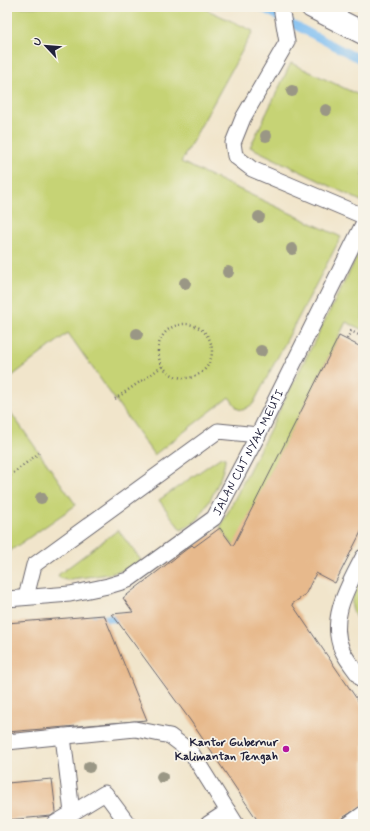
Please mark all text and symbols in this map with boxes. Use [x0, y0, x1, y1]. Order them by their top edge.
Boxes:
north arrow [26, 26, 66, 66]
text: U [30, 36, 46, 48]
street label: JALAN CUT NYAK MEUTI [210, 387, 288, 519]
place label: Kantor Gubernur Kalimantan Tengah [175, 735, 278, 765]
marker: Kantor Gubernur Kalimantan Tengah [281, 744, 291, 754]

